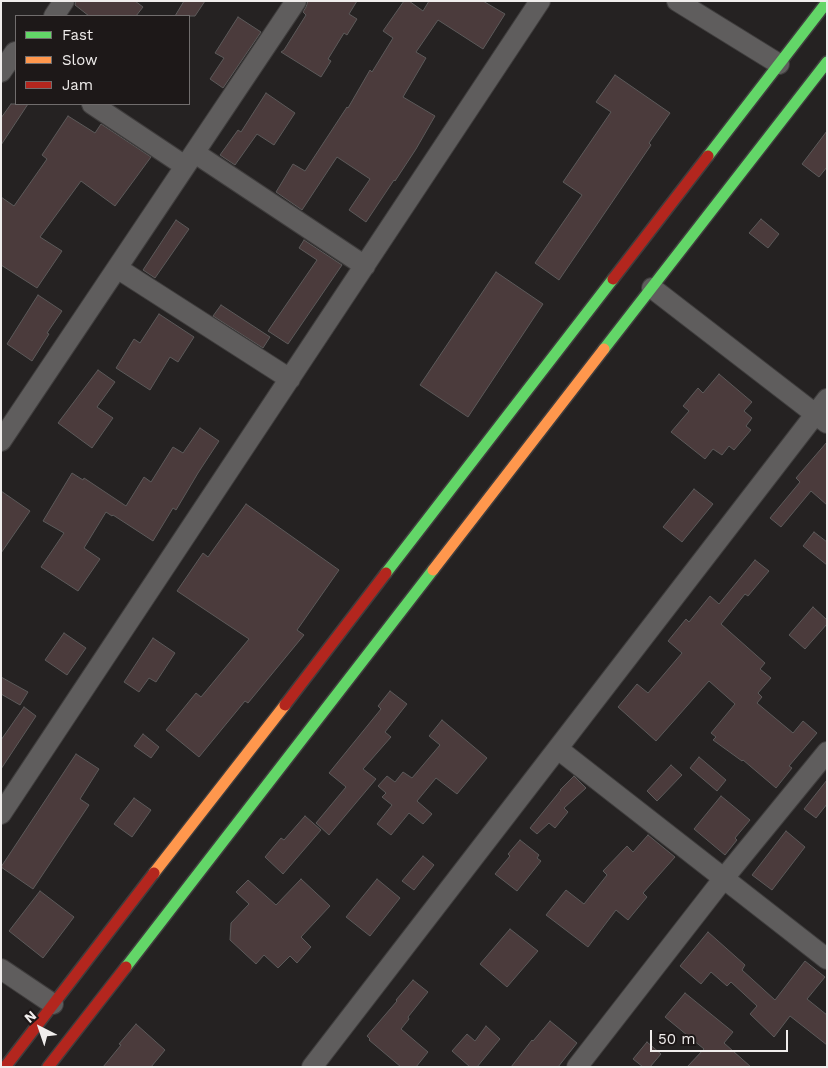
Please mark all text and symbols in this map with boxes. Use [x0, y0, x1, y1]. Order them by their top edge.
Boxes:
legend [15, 15, 190, 105]
text: Fast [62, 26, 93, 44]
text: Slow [62, 51, 98, 69]
text: Jam [62, 76, 93, 94]
north arrow [15, 1003, 65, 1053]
text: N [21, 1007, 39, 1026]
scale bar [653, 1020, 790, 1052]
text: 50 m [658, 1030, 695, 1048]

